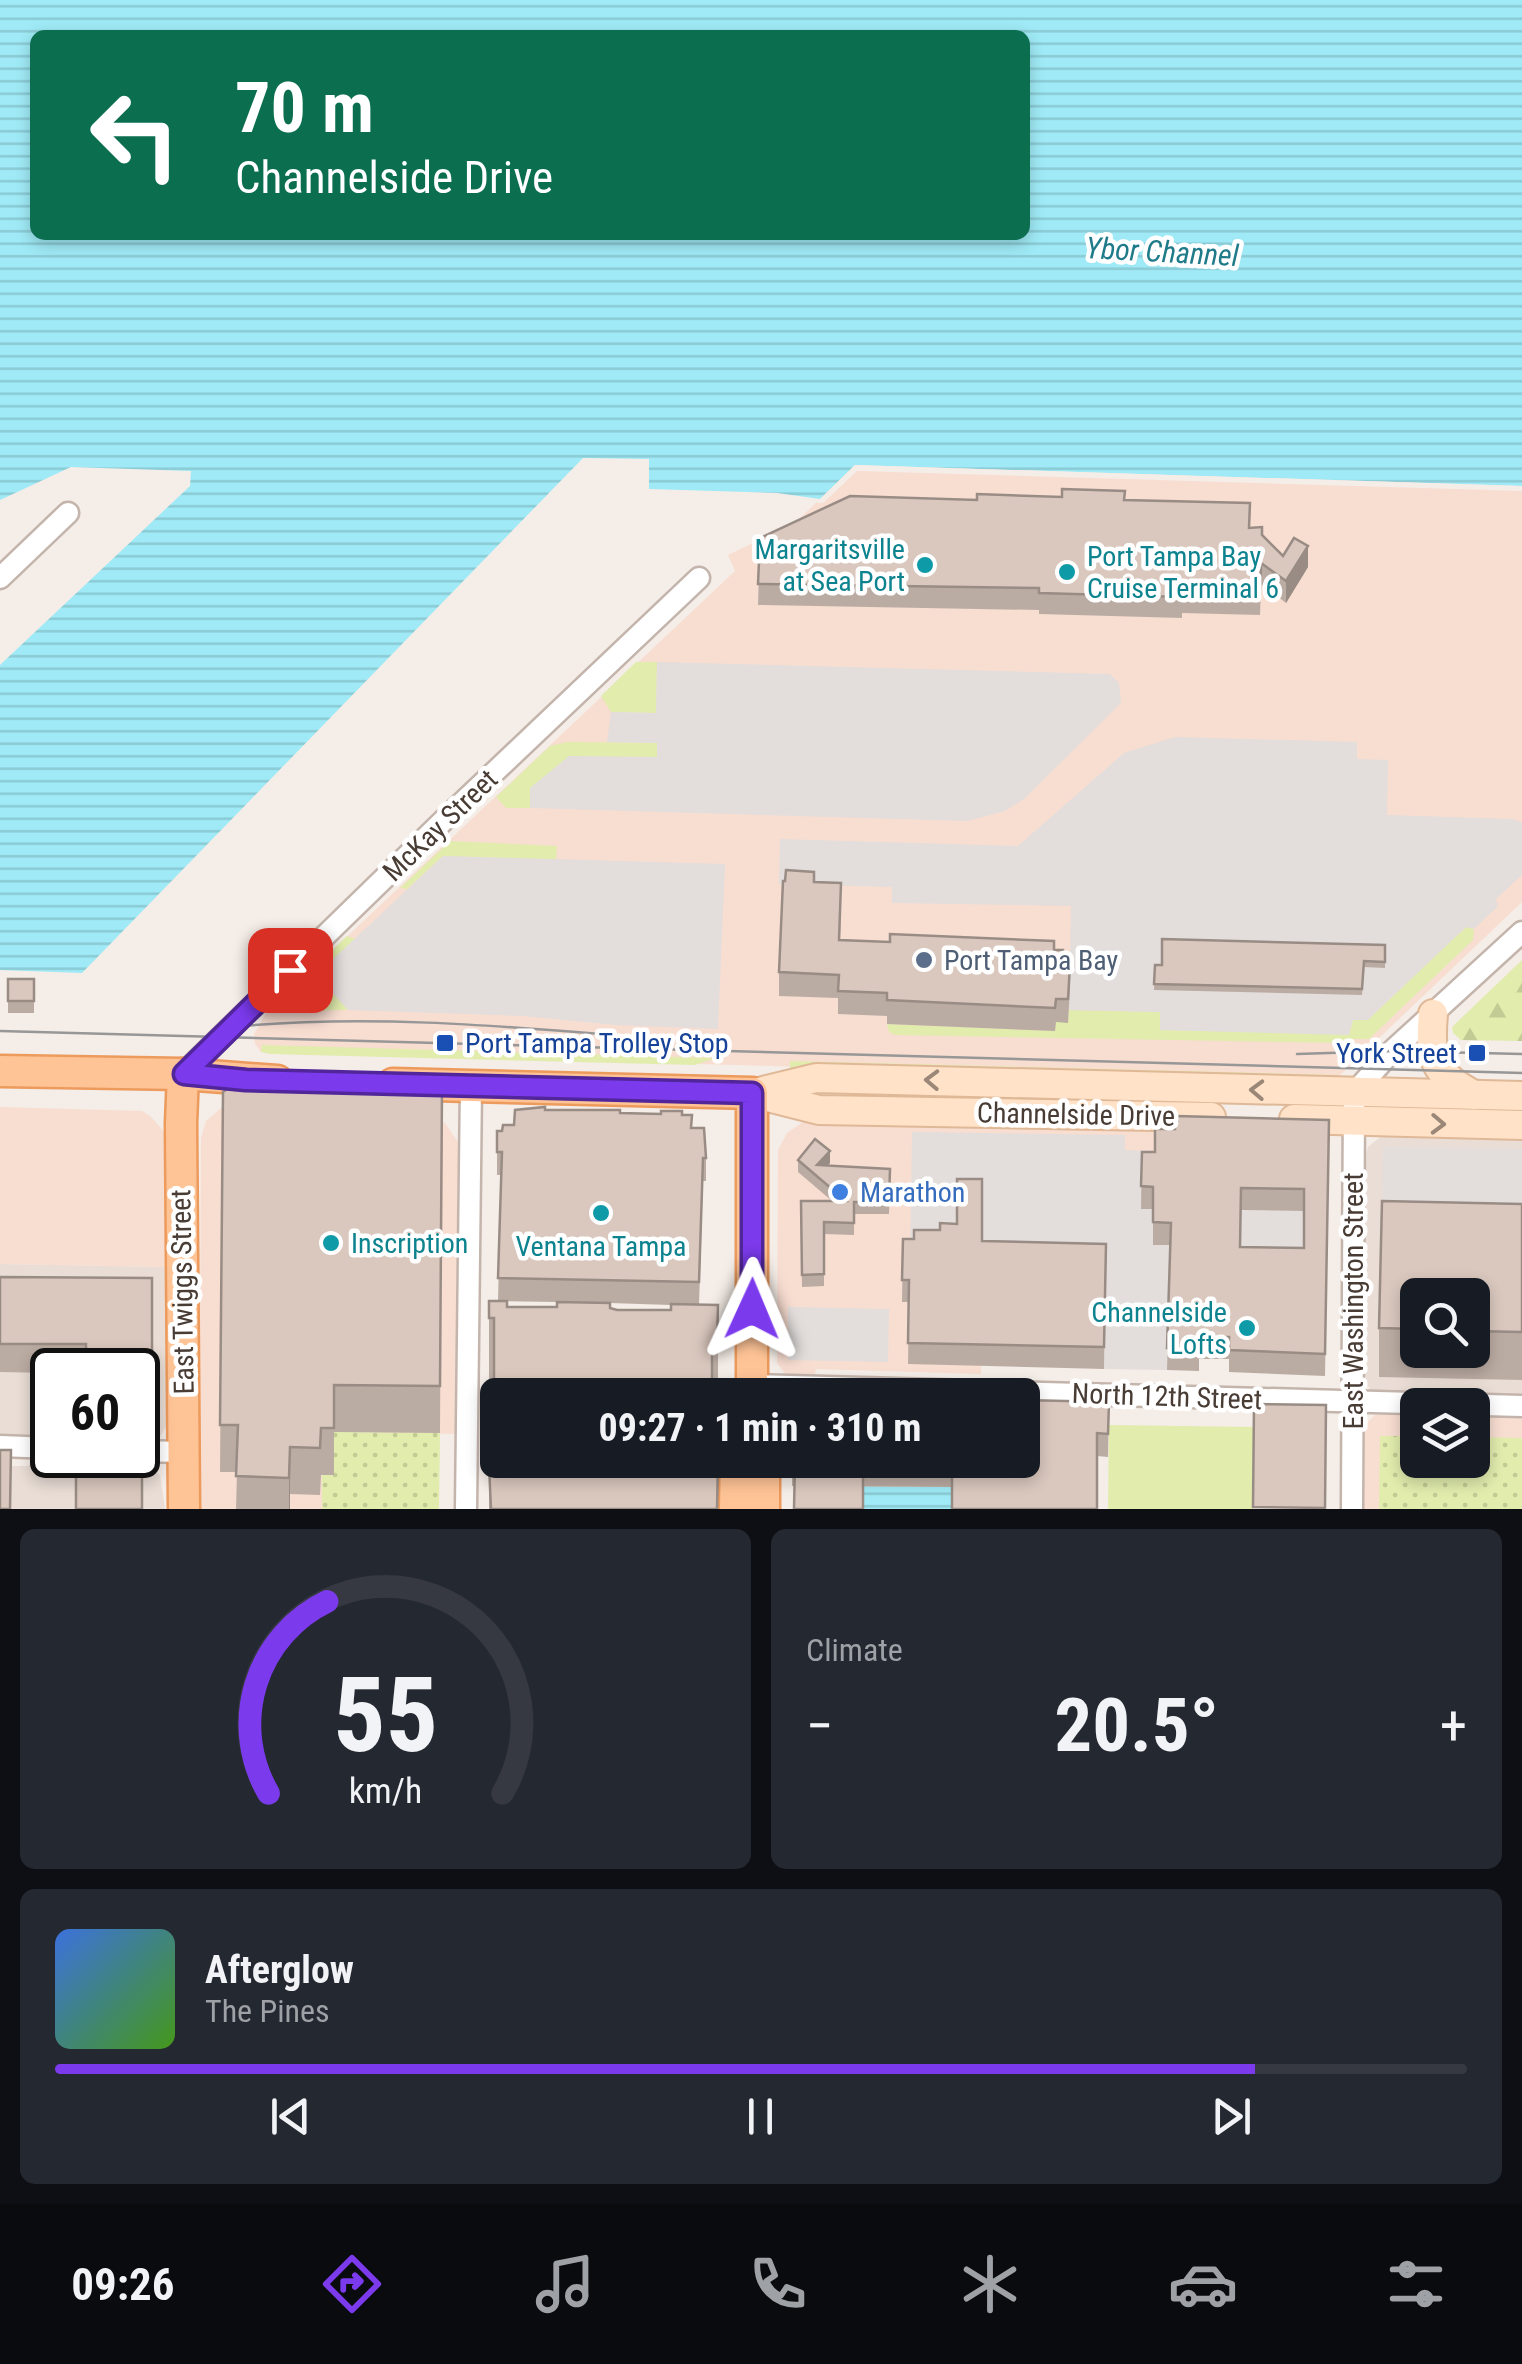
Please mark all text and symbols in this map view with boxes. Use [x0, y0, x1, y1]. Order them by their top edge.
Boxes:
text: 70 m [235, 67, 374, 149]
icon: left [70, 70, 200, 200]
text: Channelside Drive [235, 151, 553, 204]
water label: Ybor Channel [1085, 230, 1240, 273]
place label: Margaritsville at Sea Port [755, 533, 905, 598]
place label: Port Tampa Bay Cruise Terminal 6 [1087, 540, 1279, 605]
marker: Margaritsville at Sea Port [914, 554, 936, 576]
marker: Port Tampa Bay Cruise Terminal 6 [1056, 561, 1078, 583]
street label: McKay Street [376, 763, 504, 888]
pin [248, 928, 333, 1013]
icon: arrive [263, 943, 318, 998]
place label: Port Tampa Bay [944, 944, 1118, 977]
marker: Port Tampa Bay [913, 949, 935, 971]
place label: Port Tampa Trolley Stop [465, 1027, 729, 1060]
marker: Port Tampa Trolley Stop [434, 1032, 456, 1054]
place label: York Street [1336, 1037, 1457, 1070]
marker: York Street [1466, 1042, 1488, 1064]
one-way arrow [923, 1070, 939, 1091]
one-way arrow [1248, 1080, 1264, 1101]
street label: Channelside Drive [977, 1096, 1175, 1133]
one-way arrow [1430, 1113, 1446, 1134]
street label: East Washington Street [1337, 1173, 1370, 1429]
place label: Marathon [860, 1176, 965, 1209]
marker: Marathon [829, 1181, 851, 1203]
street label: East Twiggs Street [164, 1189, 201, 1395]
marker: Ventana Tampa [590, 1202, 612, 1224]
place label: Inscription [351, 1227, 468, 1260]
place label: Ventana Tampa [515, 1230, 687, 1263]
marker: Inscription [320, 1232, 342, 1254]
position arrow [700, 1257, 804, 1361]
map controls [1400, 1278, 1490, 1478]
button: search [1400, 1278, 1490, 1368]
place label: Channelside Lofts [1091, 1296, 1227, 1361]
marker: Channelside Lofts [1236, 1317, 1258, 1339]
speed limit sign: 60 [30, 1348, 160, 1478]
street label: North 12th Street [1071, 1377, 1263, 1416]
button: layers [1400, 1388, 1490, 1478]
text: 09:27 · 1 min · 310 m [599, 1406, 921, 1450]
text: Climate [806, 1631, 903, 1669]
text: 55 [333, 1655, 438, 1776]
text: 20.5° [1054, 1681, 1219, 1769]
text: − [806, 1694, 834, 1758]
text: + [1440, 1694, 1467, 1758]
text: km/h [349, 1770, 422, 1812]
text: Afterglow [205, 1948, 354, 1992]
text: The Pines [205, 1992, 330, 2030]
icon: previous [263, 2089, 318, 2144]
icon: pause [733, 2089, 788, 2144]
icon: next [1204, 2089, 1259, 2144]
icon: directions [317, 2249, 387, 2319]
icon: music [530, 2249, 600, 2319]
icon: phone [743, 2249, 813, 2319]
icon: climate [955, 2249, 1025, 2319]
icon: car [1168, 2249, 1238, 2319]
icon: filters [1381, 2249, 1451, 2319]
text: 09:26 [71, 2258, 175, 2311]

